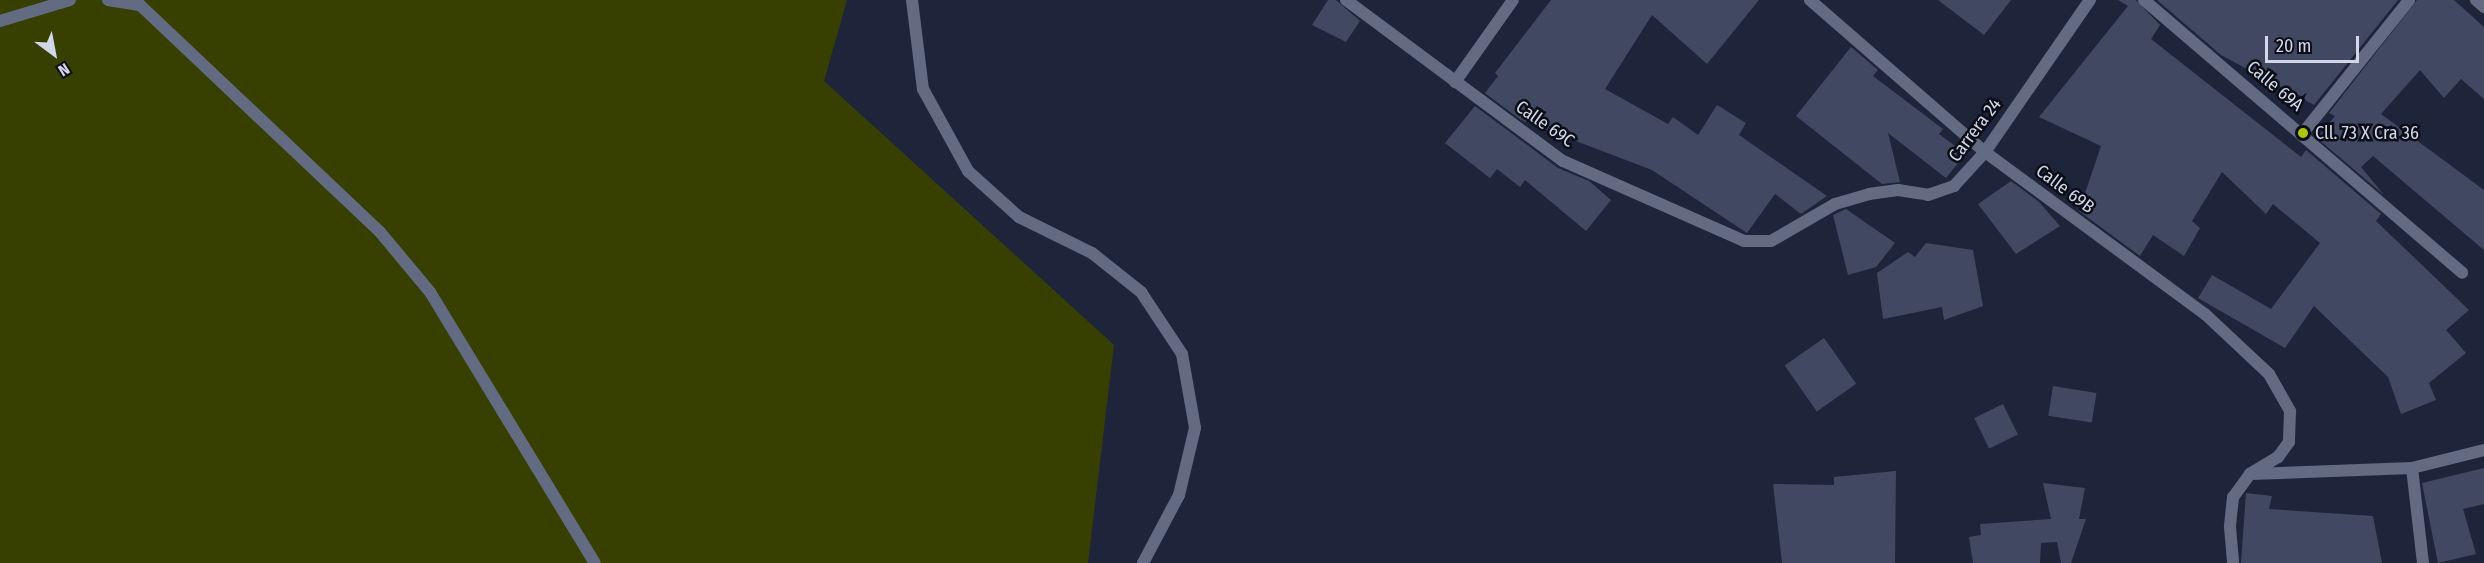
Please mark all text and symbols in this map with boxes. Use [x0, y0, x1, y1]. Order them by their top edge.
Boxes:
north arrow [24, 24, 84, 84]
scale bar [2268, 24, 2362, 62]
text: 20 m [2276, 35, 2311, 57]
street label: Calle 69A [2242, 56, 2308, 116]
text: N [55, 59, 73, 80]
street label: Carrera 24 [1944, 94, 2006, 166]
street label: Calle 69C [1511, 96, 1579, 152]
place label: Cll. 73 X Cra 36 [2315, 122, 2419, 144]
marker: Cll. 73 X Cra 36 [2296, 126, 2310, 140]
street label: Calle 69B [2032, 160, 2098, 218]

